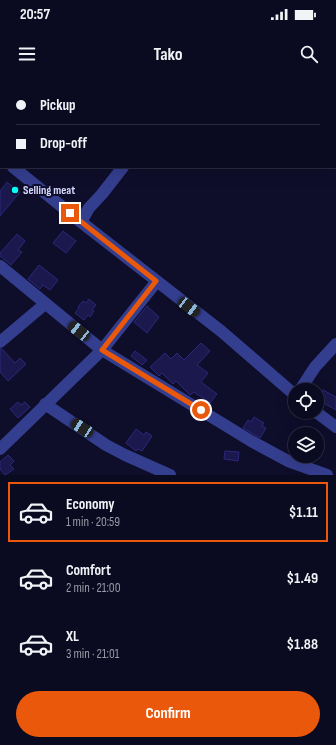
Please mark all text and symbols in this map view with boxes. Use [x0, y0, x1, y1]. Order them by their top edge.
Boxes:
text: 20:57 [20, 5, 50, 24]
icon: menu [16, 43, 38, 65]
icon: search [298, 43, 320, 65]
text: Tako [153, 44, 183, 65]
text: Pickup [40, 96, 76, 115]
text: Drop-off [40, 134, 87, 153]
place label: Selling meat [23, 183, 75, 198]
marker: Selling meat [10, 185, 20, 195]
route end [61, 204, 79, 222]
car [176, 295, 202, 319]
car [66, 319, 92, 343]
map controls [288, 383, 324, 463]
button: locate [288, 383, 324, 419]
route start [192, 401, 210, 419]
car [69, 416, 95, 440]
button: layers [288, 427, 324, 463]
icon: car [18, 494, 54, 530]
text: Economy [66, 495, 115, 514]
text: $1.11 [289, 503, 318, 522]
text: 1 min · 20:59 [66, 514, 120, 530]
icon: car [18, 560, 54, 596]
text: Comfort [66, 561, 111, 580]
text: $1.49 [286, 569, 318, 588]
text: 2 min · 21:00 [66, 580, 120, 596]
icon: car [18, 626, 54, 662]
text: XL [66, 627, 79, 646]
text: $1.88 [287, 635, 318, 654]
text: 3 min · 21:01 [66, 646, 119, 662]
button: Confirm [16, 691, 320, 737]

